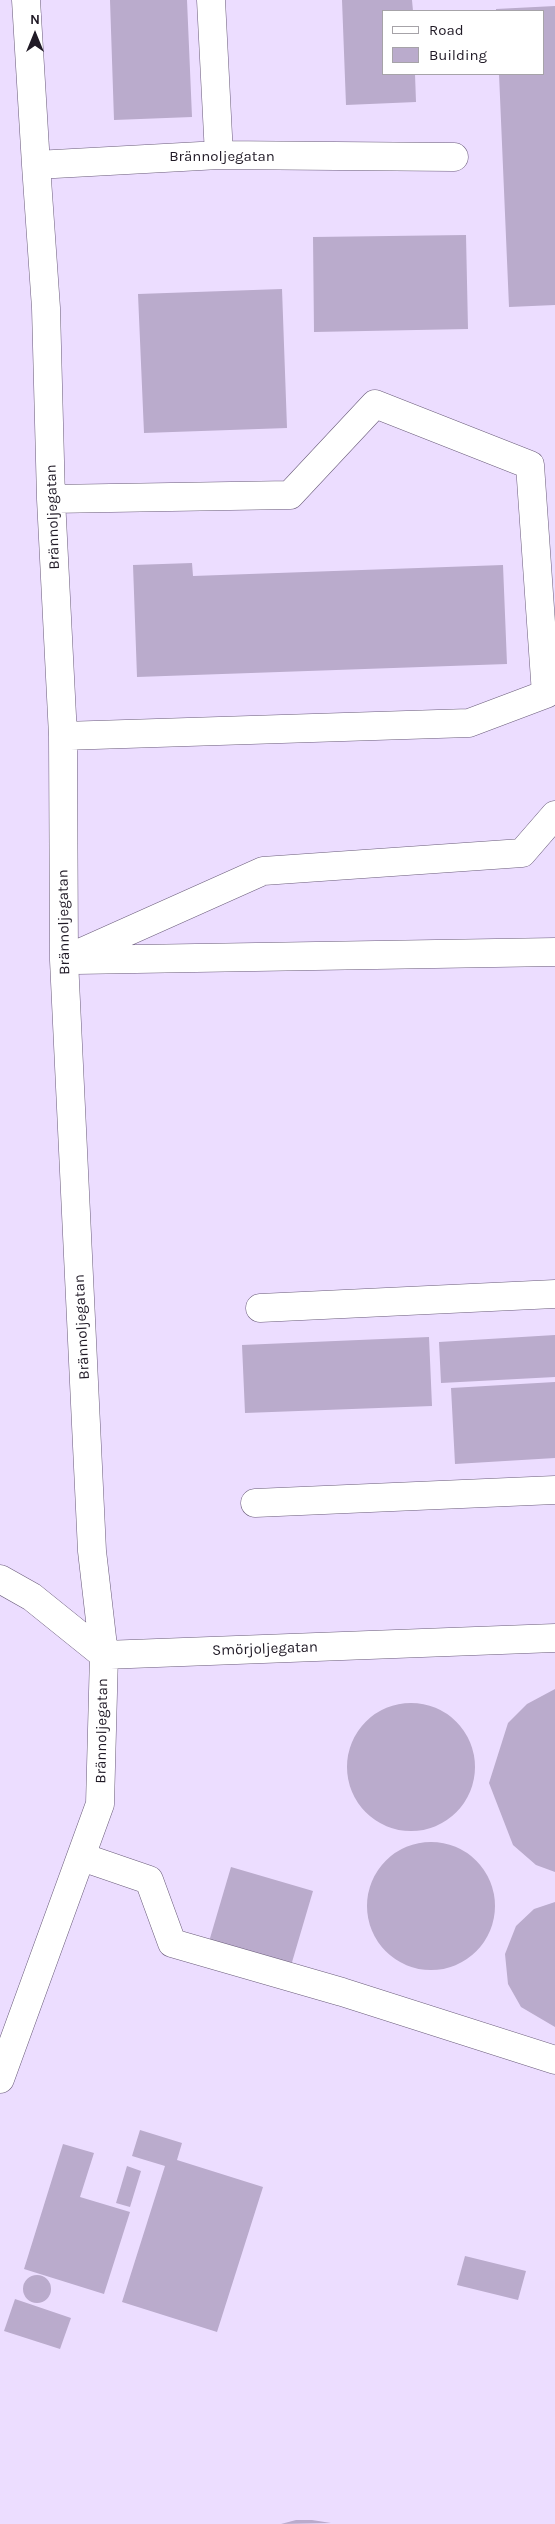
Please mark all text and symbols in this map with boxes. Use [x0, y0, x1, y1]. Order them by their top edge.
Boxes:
north arrow [10, 10, 60, 60]
legend [382, 10, 545, 75]
text: N [30, 11, 40, 28]
text: Road [429, 21, 464, 39]
text: Building [429, 46, 487, 64]
street label: Brännoljegatan [169, 148, 275, 166]
street label: Brännoljegatan [42, 464, 64, 570]
street label: Brännoljegatan [54, 869, 74, 975]
street label: Brännoljegatan [70, 1274, 94, 1380]
street label: Smörjoljegatan [212, 1638, 318, 1660]
street label: Brännoljegatan [92, 1678, 112, 1784]

